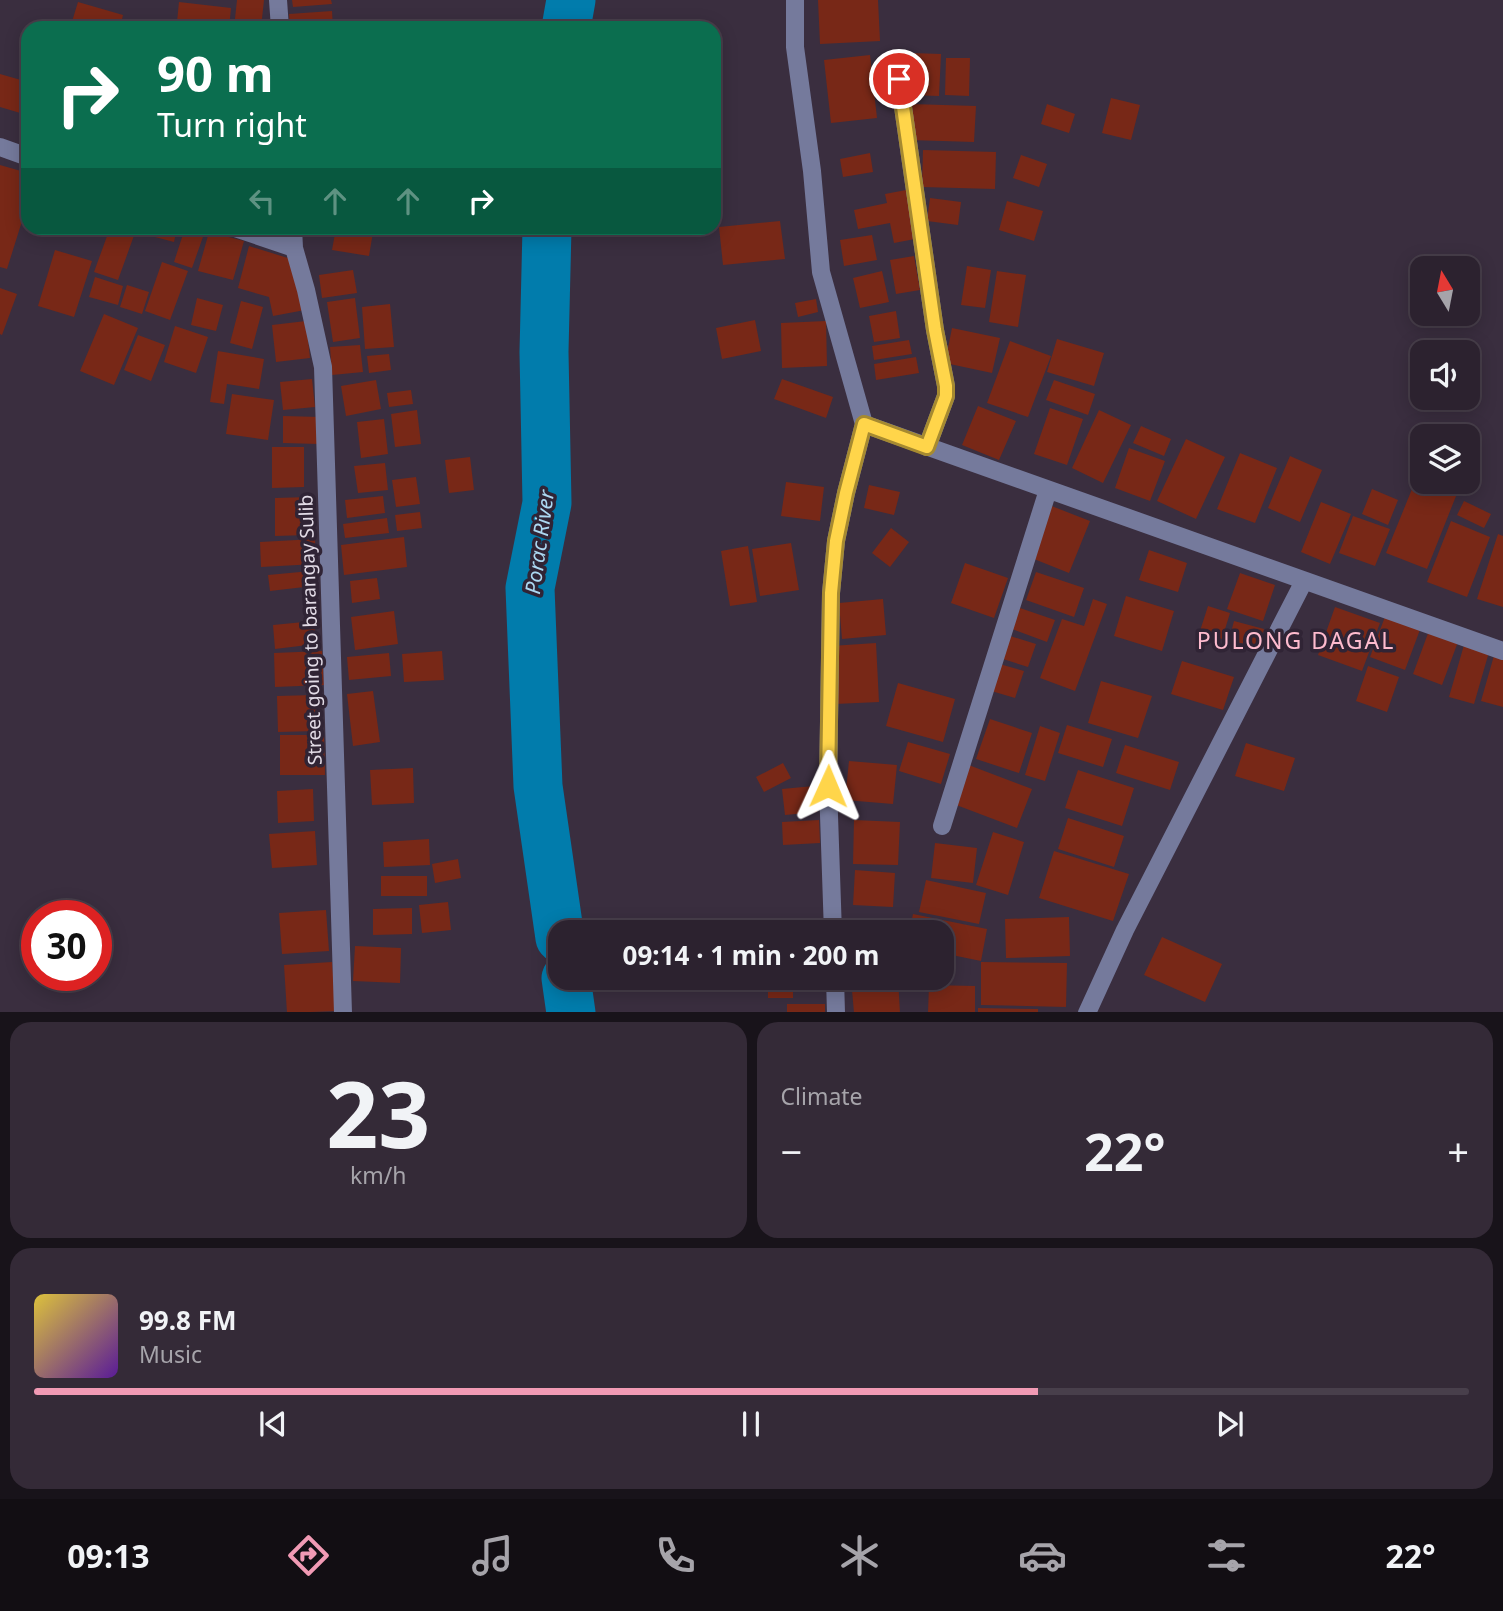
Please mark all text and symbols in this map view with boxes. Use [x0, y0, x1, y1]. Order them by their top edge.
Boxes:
text: 90 m [157, 40, 274, 106]
icon: right [42, 49, 133, 140]
pin [869, 49, 929, 109]
icon: arrive [880, 60, 918, 98]
text: Turn right [157, 103, 307, 146]
icon: left [243, 182, 281, 220]
icon: ahead [316, 182, 354, 220]
icon: ahead [389, 182, 427, 220]
icon: right [462, 182, 500, 220]
north arrow [1410, 256, 1480, 326]
map controls [1410, 256, 1480, 494]
button: sound [1410, 340, 1480, 410]
button: layers [1410, 424, 1480, 494]
water label: Porac River [518, 487, 560, 596]
street label: Street going to barangay Sulib [292, 494, 328, 766]
district label: PULONG DAGAL [1197, 624, 1395, 656]
position arrow [791, 749, 865, 823]
speed limit sign: 30 [21, 900, 112, 991]
text: 09:14 · 1 min · 200 m [623, 937, 879, 973]
text: 23 [326, 1051, 430, 1175]
text: Climate [781, 1080, 863, 1112]
text: 22° [1084, 1115, 1166, 1186]
text: − [781, 1125, 802, 1177]
text: + [1447, 1125, 1469, 1177]
text: km/h [350, 1159, 407, 1191]
text: 99.8 FM [139, 1302, 236, 1338]
text: Music [139, 1338, 202, 1370]
icon: previous [254, 1405, 292, 1443]
icon: pause [732, 1405, 770, 1443]
icon: next [1211, 1405, 1249, 1443]
icon: directions [284, 1531, 333, 1580]
icon: music [468, 1531, 517, 1580]
icon: phone [651, 1531, 700, 1580]
icon: climate [835, 1531, 884, 1580]
icon: car [1018, 1531, 1067, 1580]
icon: filters [1202, 1531, 1251, 1580]
text: 09:13 [67, 1534, 150, 1577]
text: 22° [1385, 1534, 1436, 1577]

